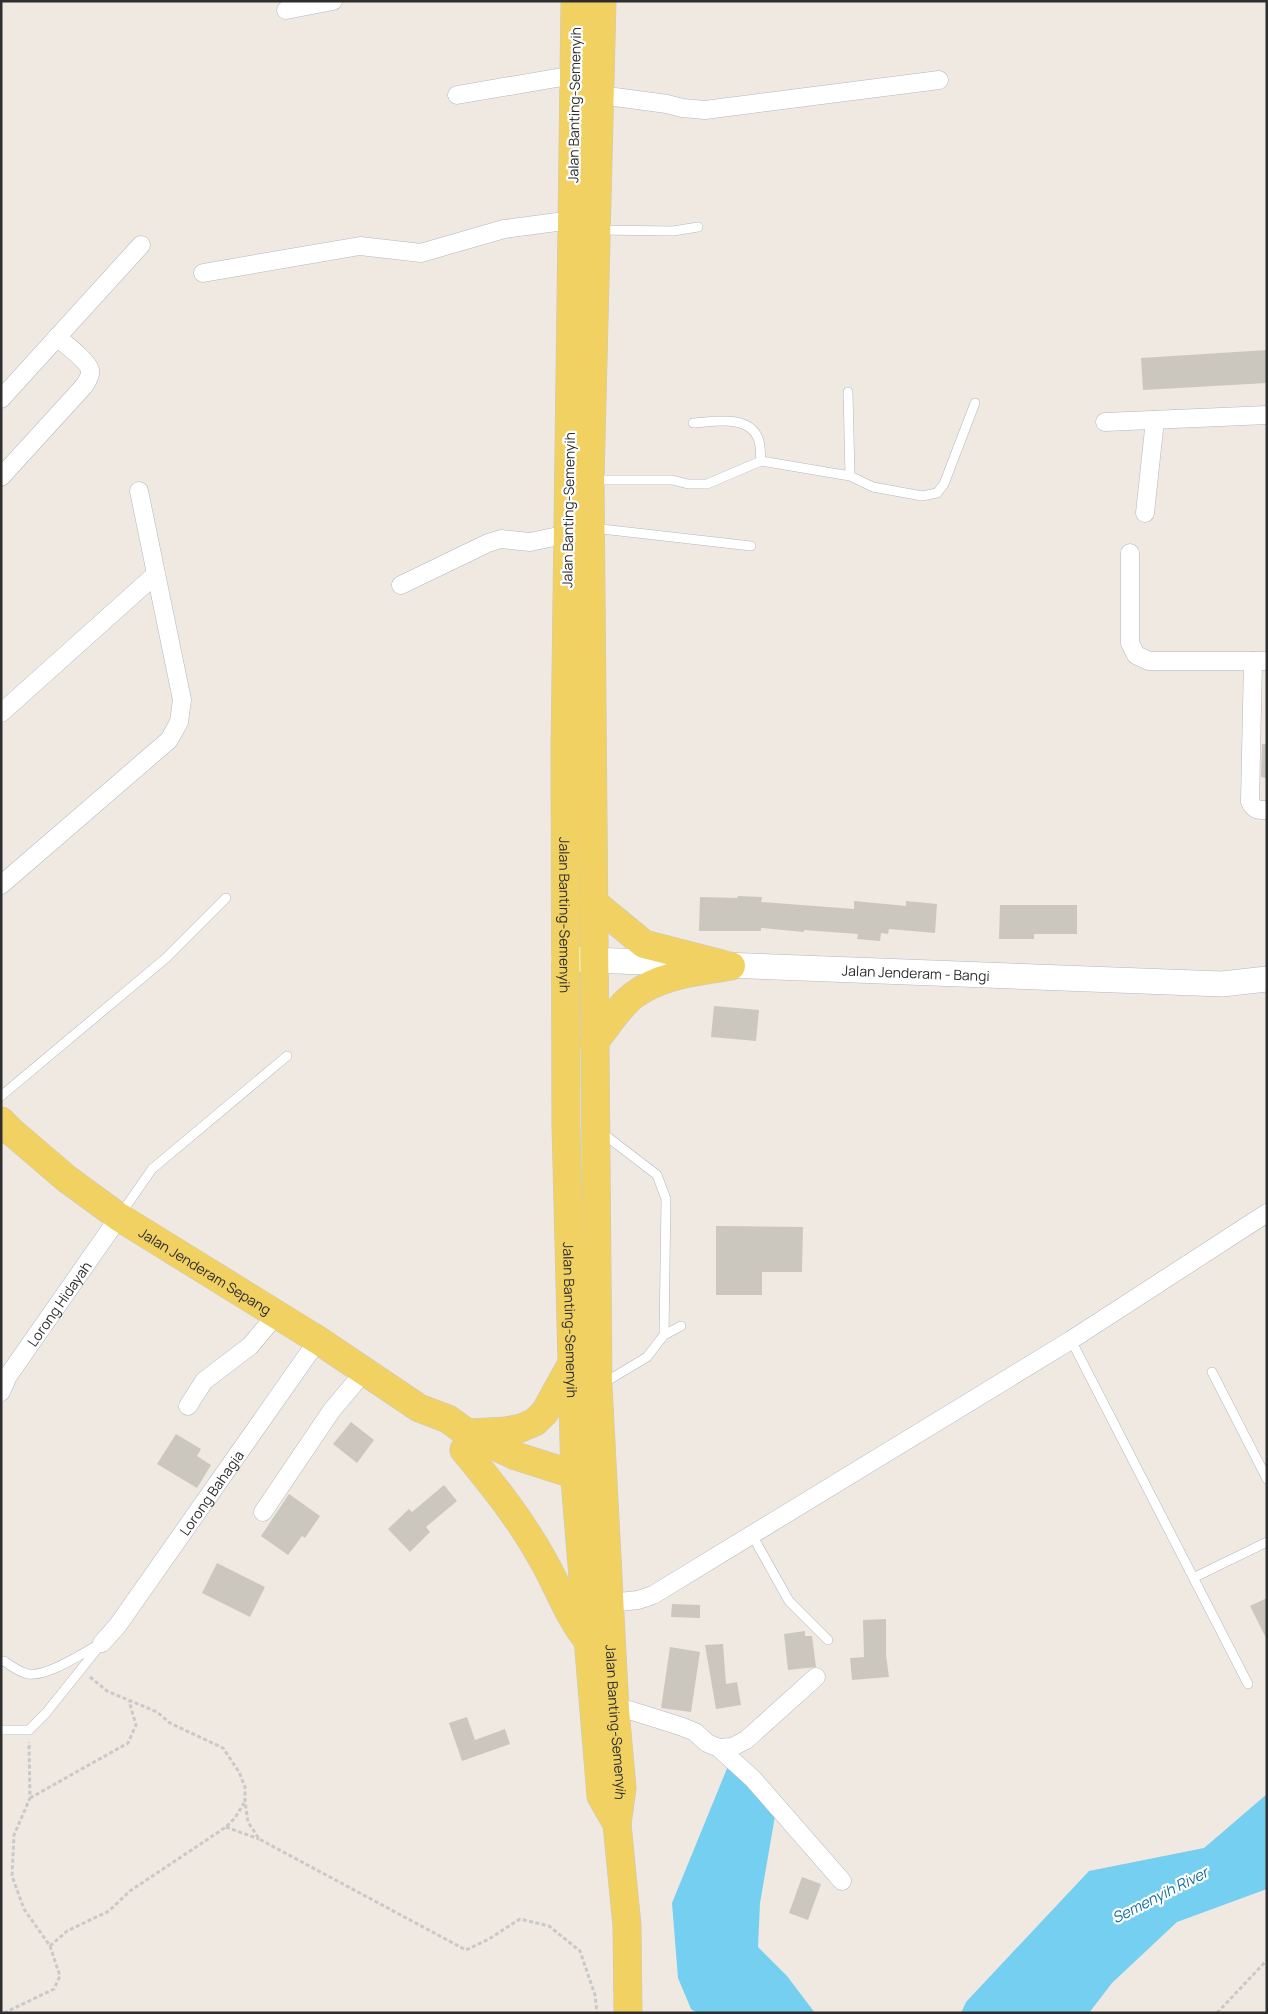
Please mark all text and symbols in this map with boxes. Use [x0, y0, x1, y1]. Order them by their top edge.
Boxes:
street label: Jalan Banting-Semenyih [563, 27, 585, 183]
street label: Jalan Banting-Semenyih [557, 432, 579, 588]
street label: Jalan Banting-Semenyih [556, 837, 575, 993]
street label: Jalan Jenderam - Bangi [841, 960, 990, 985]
street label: Jalan Jenderam Sepang [136, 1222, 275, 1319]
street label: Jalan Banting-Semenyih [559, 1242, 582, 1398]
street label: Lorong Hidayah [22, 1257, 95, 1350]
street label: Lorong Bahagia [175, 1446, 247, 1539]
street label: Jalan Banting-Semenyih [602, 1644, 632, 1801]
water label: Semenyih River [1108, 1861, 1214, 1928]

